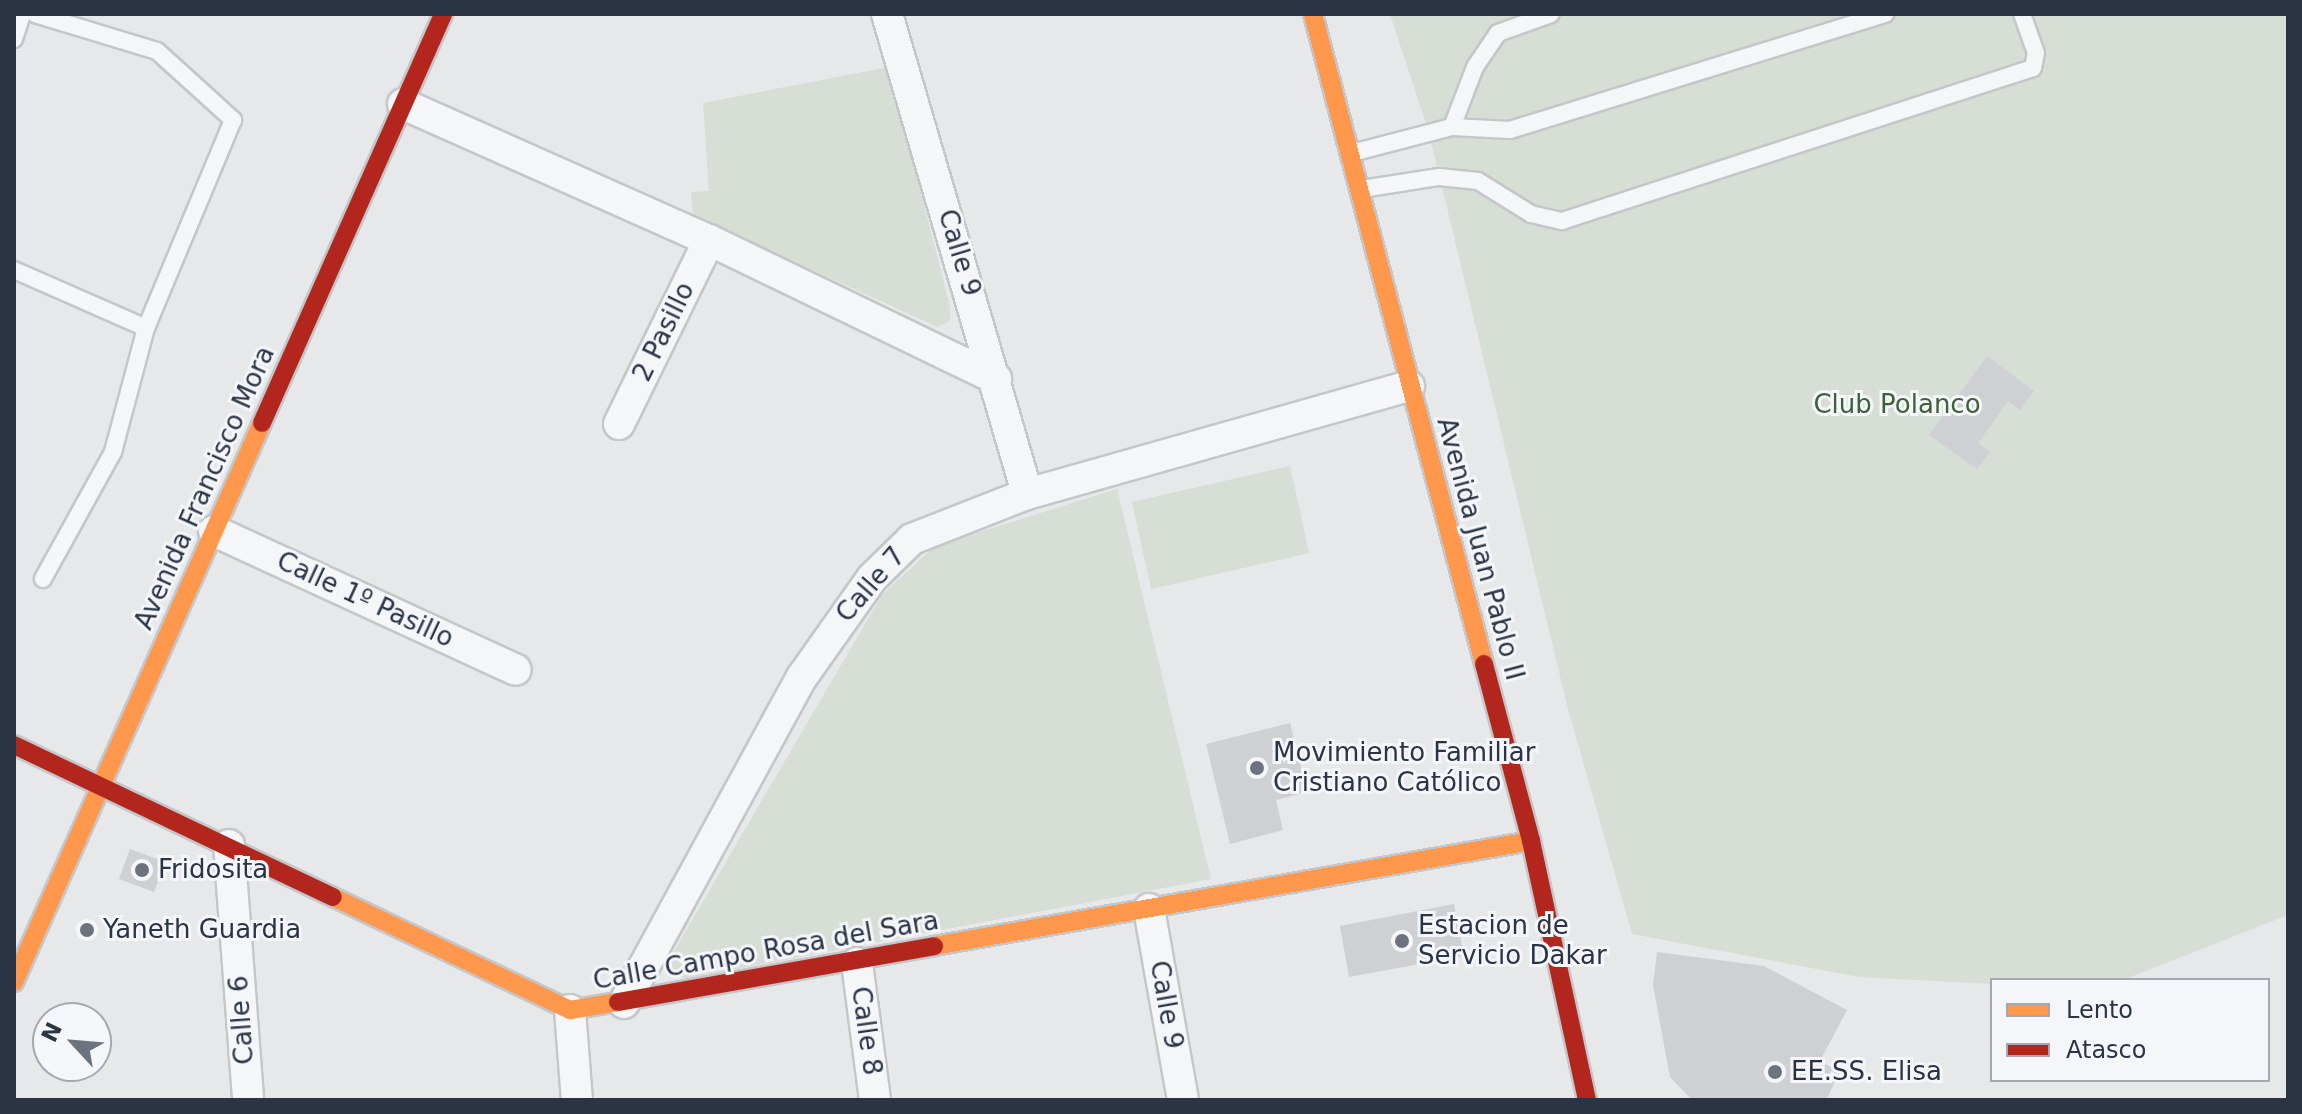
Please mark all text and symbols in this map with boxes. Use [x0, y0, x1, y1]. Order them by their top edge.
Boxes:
street label: Calle 9 [931, 206, 987, 300]
street label: 2 Pasillo [627, 277, 701, 387]
street label: Avenida Francisco Mora [128, 342, 282, 634]
park label: Club Polanco [1813, 389, 1981, 421]
street label: Avenida Juan Pablo II [1430, 414, 1530, 684]
street label: Calle 7 [830, 541, 912, 629]
street label: Calle 1º Pasillo [272, 545, 458, 655]
place label: Movimiento Familiar Cristiano Católico [1273, 737, 1535, 798]
marker: Movimiento Familiar Cristiano Católico [1248, 759, 1266, 777]
place label: Fridosita [158, 854, 268, 886]
marker: Fridosita [133, 861, 151, 879]
street label: Calle Campo Rosa del Sara [591, 905, 941, 997]
place label: Estacion de Servicio Dakar [1418, 910, 1607, 972]
place label: Yaneth Guardia [103, 914, 301, 946]
marker: Yaneth Guardia [78, 921, 96, 939]
marker: Estacion de Servicio Dakar [1393, 932, 1411, 950]
street label: Calle 9 [1143, 958, 1189, 1052]
street label: Calle 6 [223, 974, 261, 1066]
legend [1990, 978, 2270, 1082]
street label: Calle 8 [844, 985, 888, 1077]
text: Lento [2066, 996, 2133, 1024]
north arrow [32, 1002, 112, 1082]
text: N [37, 1018, 67, 1046]
text: Atasco [2066, 1036, 2147, 1064]
place label: EE.SS. Elisa [1791, 1056, 1942, 1088]
marker: EE.SS. Elisa [1766, 1063, 1784, 1081]

